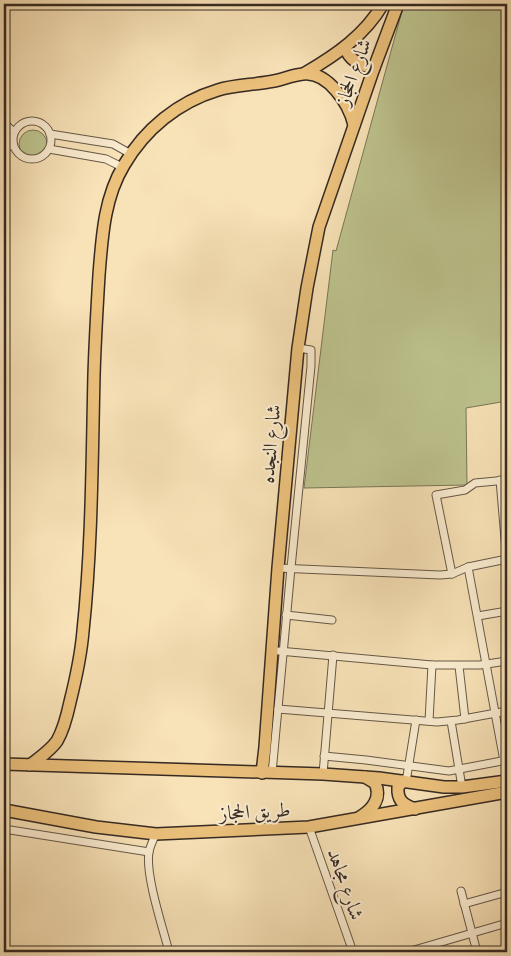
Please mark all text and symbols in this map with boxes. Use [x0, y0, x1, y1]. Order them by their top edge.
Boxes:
street label: شارع الحجاز [329, 35, 382, 113]
street label: شارع النجده [255, 404, 291, 485]
street label: طريق الحجاز [217, 797, 291, 830]
street label: شارع مجاهد [317, 845, 369, 925]

